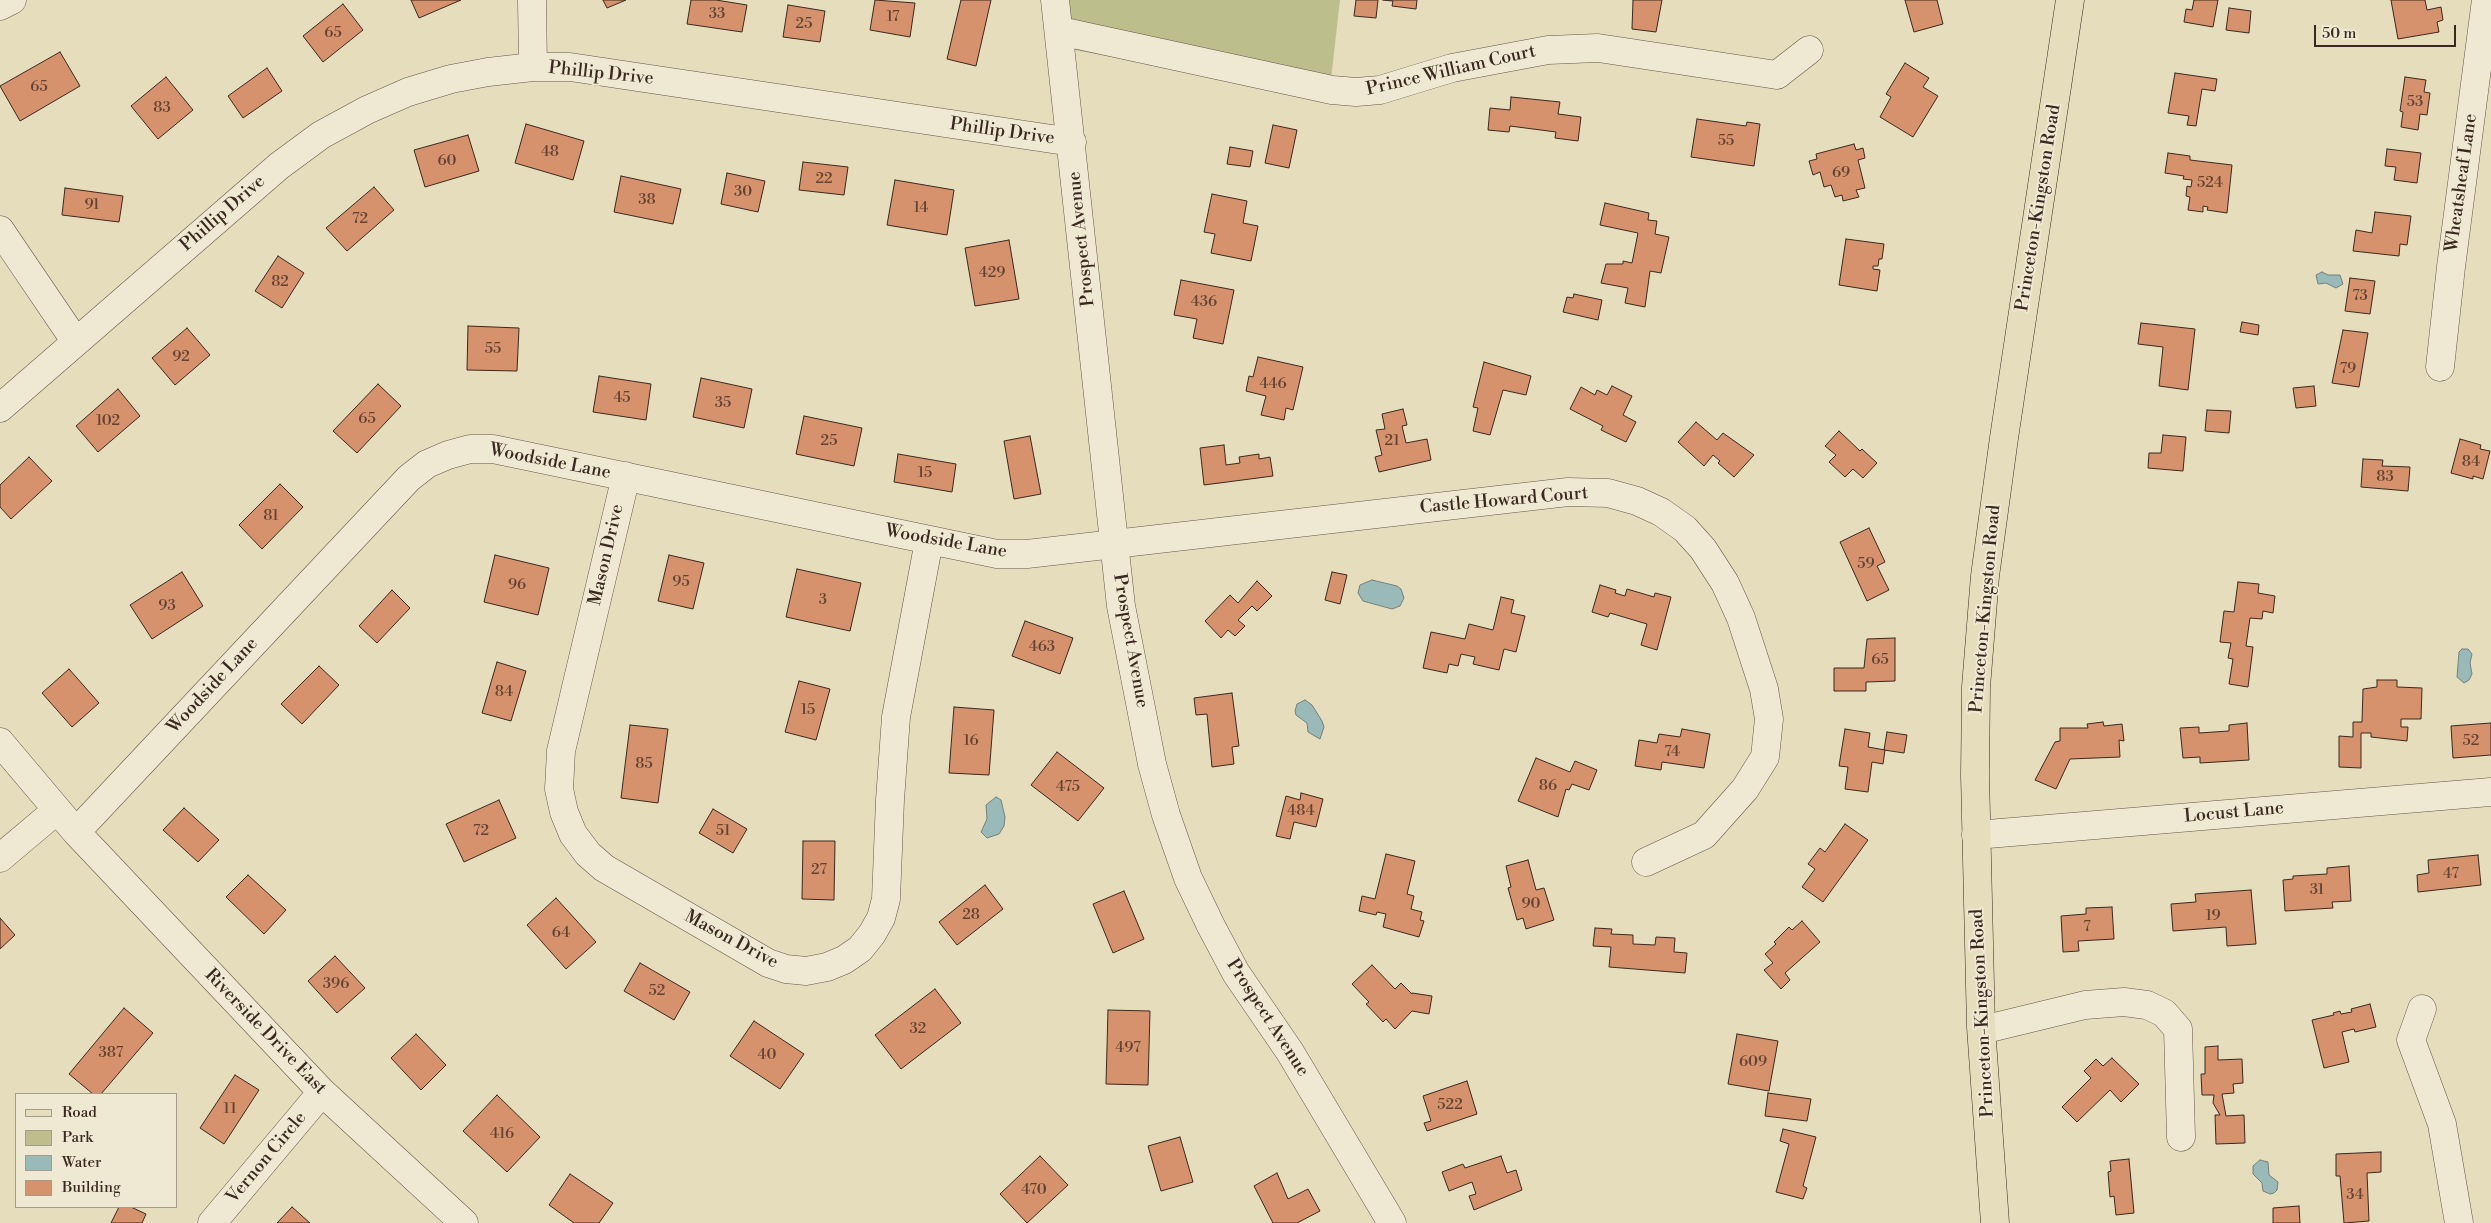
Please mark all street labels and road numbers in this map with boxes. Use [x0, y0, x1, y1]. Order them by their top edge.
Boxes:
street label: Prince William Court [1364, 41, 1538, 101]
street label: Phillip Drive [547, 58, 655, 90]
street label: Princeton-Kingston Road [2012, 103, 2066, 313]
street label: Wheatsheaf Lane [2442, 112, 2482, 254]
street label: Phillip Drive [948, 114, 1056, 150]
street label: Prospect Avenue [1064, 170, 1100, 308]
street label: Phillip Drive [176, 171, 270, 257]
street label: Woodside Lane [487, 440, 613, 484]
street label: Castle Howard Court [1419, 483, 1589, 519]
street label: Mason Drive [585, 502, 629, 608]
street label: Princeton-Kingston Road [1966, 504, 2006, 714]
street label: Woodside Lane [883, 521, 1009, 563]
street label: Prospect Avenue [1108, 572, 1152, 710]
street label: Woodside Lane [163, 634, 263, 738]
street label: Locust Lane [2183, 798, 2285, 828]
street label: Mason Drive [680, 906, 782, 974]
street label: Princeton-Kingston Road [1967, 908, 1999, 1118]
street label: Prospect Avenue [1221, 955, 1313, 1081]
street label: Riverside Drive East [199, 965, 331, 1099]
street label: Vernon Circle [222, 1108, 312, 1208]

